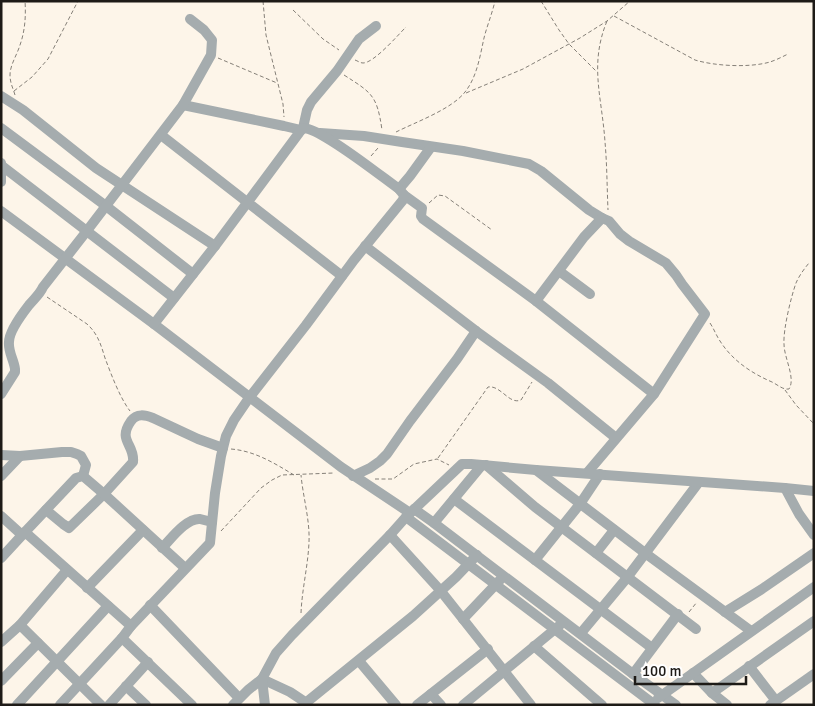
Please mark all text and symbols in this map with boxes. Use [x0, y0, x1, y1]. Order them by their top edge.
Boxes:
scale bar [635, 654, 746, 686]
text: 100 m [642, 662, 682, 680]

